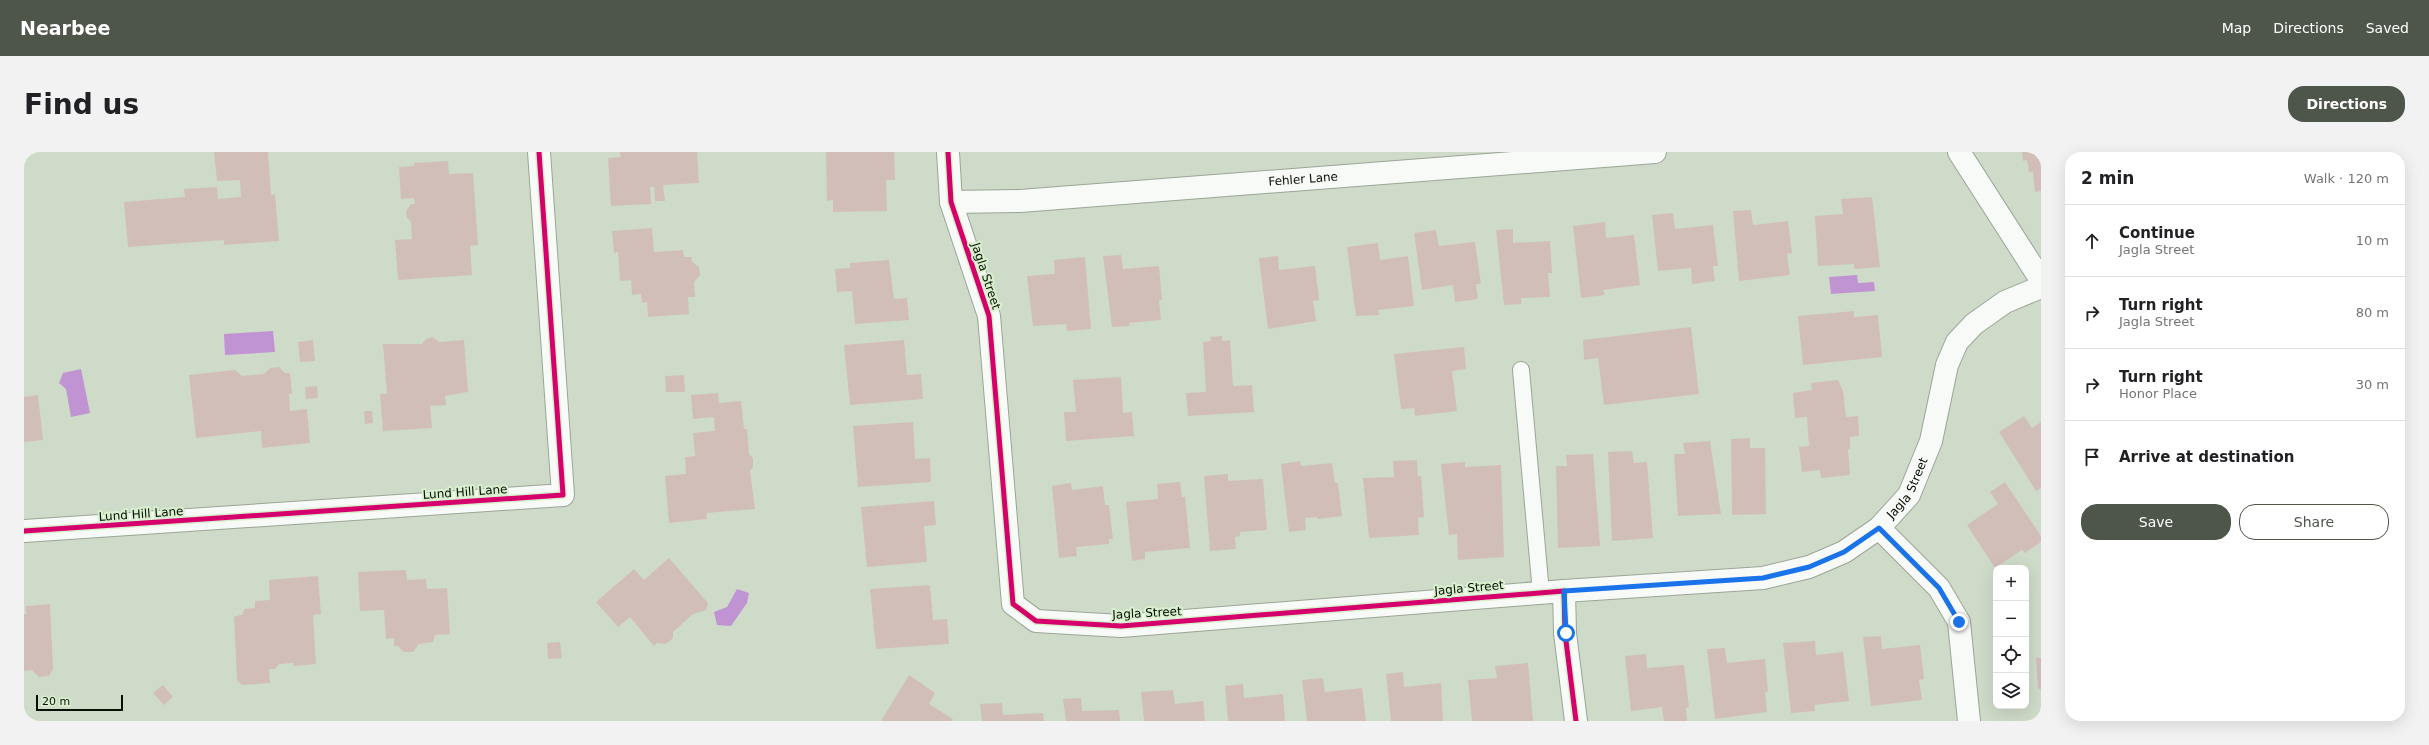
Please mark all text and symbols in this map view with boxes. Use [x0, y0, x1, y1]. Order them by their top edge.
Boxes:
text: Nearbee [20, 17, 110, 39]
text: Map [2222, 20, 2251, 36]
text: Directions [2273, 20, 2344, 36]
text: Saved [2366, 20, 2409, 36]
button: Directions [2288, 86, 2405, 122]
text: Find us [24, 88, 139, 121]
text: 2 min [2081, 168, 2134, 188]
street label: Fehler Lane [1268, 169, 1338, 189]
text: Walk · 120 m [2304, 171, 2389, 186]
text: Continue [2119, 224, 2195, 242]
icon: ahead [2081, 230, 2103, 252]
text: 10 m [2356, 233, 2389, 248]
street label: Jagla Street [968, 240, 1003, 311]
text: Jagla Street [2119, 242, 2194, 257]
text: Turn right [2119, 296, 2203, 314]
icon: right [2081, 302, 2103, 324]
text: 80 m [2356, 305, 2389, 320]
text: Jagla Street [2119, 314, 2194, 329]
text: Turn right [2119, 368, 2203, 386]
icon: right [2081, 374, 2103, 396]
text: 30 m [2356, 377, 2389, 392]
text: Honor Place [2119, 386, 2197, 401]
icon: arrive [2081, 446, 2103, 468]
text: Arrive at destination [2119, 448, 2294, 466]
street label: Jagla Street [1883, 455, 1931, 522]
street label: Lund Hill Lane [422, 482, 508, 502]
street label: Lund Hill Lane [98, 504, 184, 524]
button: Save [2081, 504, 2231, 540]
button: Share [2239, 504, 2389, 540]
map controls [1993, 565, 2029, 709]
button: + [1993, 565, 2029, 601]
street label: Jagla Street [1433, 578, 1505, 598]
button: − [1993, 601, 2029, 637]
street label: Jagla Street [1111, 604, 1182, 622]
route end [1950, 613, 1968, 631]
route start [1557, 624, 1575, 642]
button: locate [1993, 637, 2029, 673]
button: layers [1993, 673, 2029, 709]
scale bar [36, 693, 123, 712]
text: 20 m [42, 695, 70, 708]

